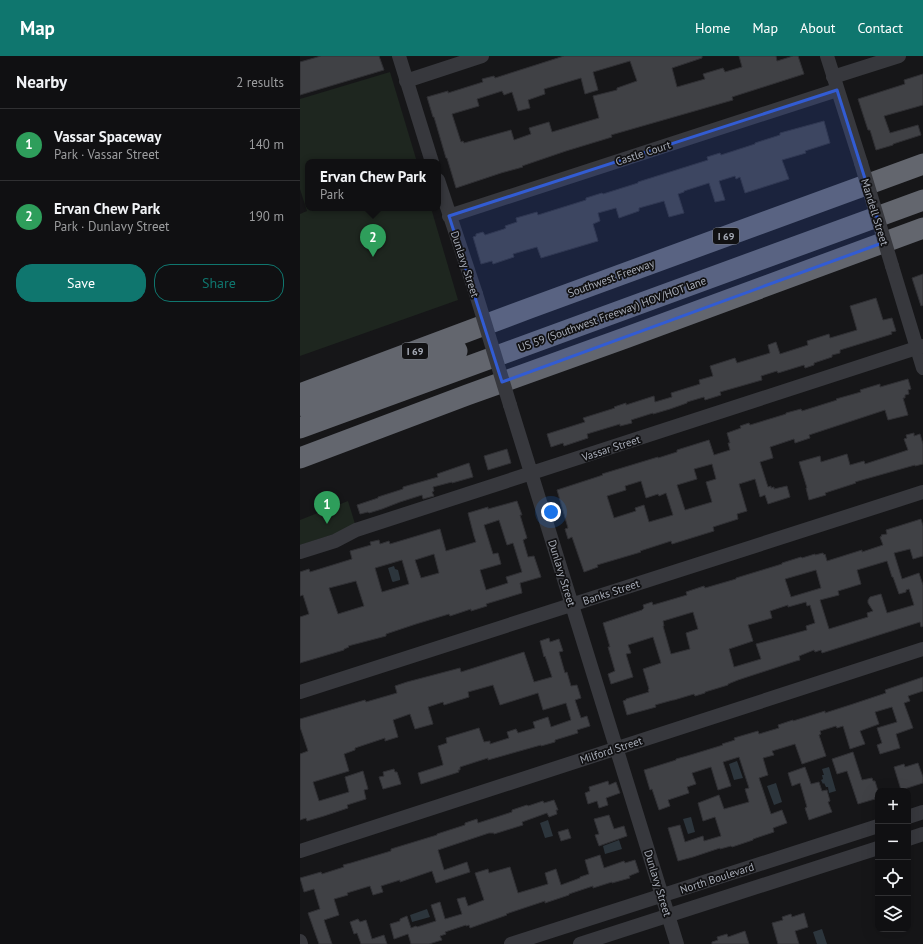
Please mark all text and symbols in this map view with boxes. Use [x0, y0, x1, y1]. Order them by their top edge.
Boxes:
text: Map [20, 16, 55, 40]
text: Home [695, 19, 730, 37]
text: Map [752, 19, 778, 37]
text: About [800, 19, 836, 37]
text: Contact [858, 19, 903, 37]
text: Nearby [16, 71, 67, 93]
text: 2 results [236, 74, 284, 91]
text: Vassar Spaceway [54, 127, 161, 146]
text: 1 [25, 136, 33, 153]
text: 140 m [249, 136, 284, 153]
street label: Castle Court [614, 137, 673, 168]
text: Park · Vassar Street [54, 146, 159, 163]
popup [305, 159, 441, 211]
text: Ervan Chew Park [320, 167, 426, 186]
street label: Mandell Street [858, 177, 892, 247]
text: Park [320, 186, 344, 203]
text: Ervan Chew Park [54, 199, 160, 218]
text: 2 [25, 208, 33, 225]
text: 190 m [249, 208, 284, 225]
text: Park · Dunlavy Street [54, 218, 169, 235]
pin: 2 [360, 224, 386, 257]
road number: I 69 [713, 228, 739, 244]
street label: Dunlavy Street [448, 229, 482, 299]
street label: Southwest Freeway [566, 256, 657, 300]
button: Save [16, 264, 146, 302]
button: Share [154, 264, 284, 302]
street label: US 59 (Southwest Freeway) HOV/HOT lane [516, 273, 708, 355]
road number: I 69 [402, 343, 428, 359]
street label: Vassar Street [579, 432, 642, 464]
pin: 1 [314, 491, 340, 524]
your location [541, 502, 561, 522]
street label: Dunlavy Street [545, 538, 579, 608]
street label: Banks Street [581, 576, 641, 608]
street label: Milford Street [578, 733, 644, 767]
map controls [875, 788, 911, 932]
button: + [875, 788, 911, 824]
button: − [875, 824, 911, 860]
street label: Dunlavy Street [641, 848, 675, 918]
street label: North Boulevard [678, 859, 756, 897]
button: locate [875, 860, 911, 896]
button: layers [875, 896, 911, 932]

